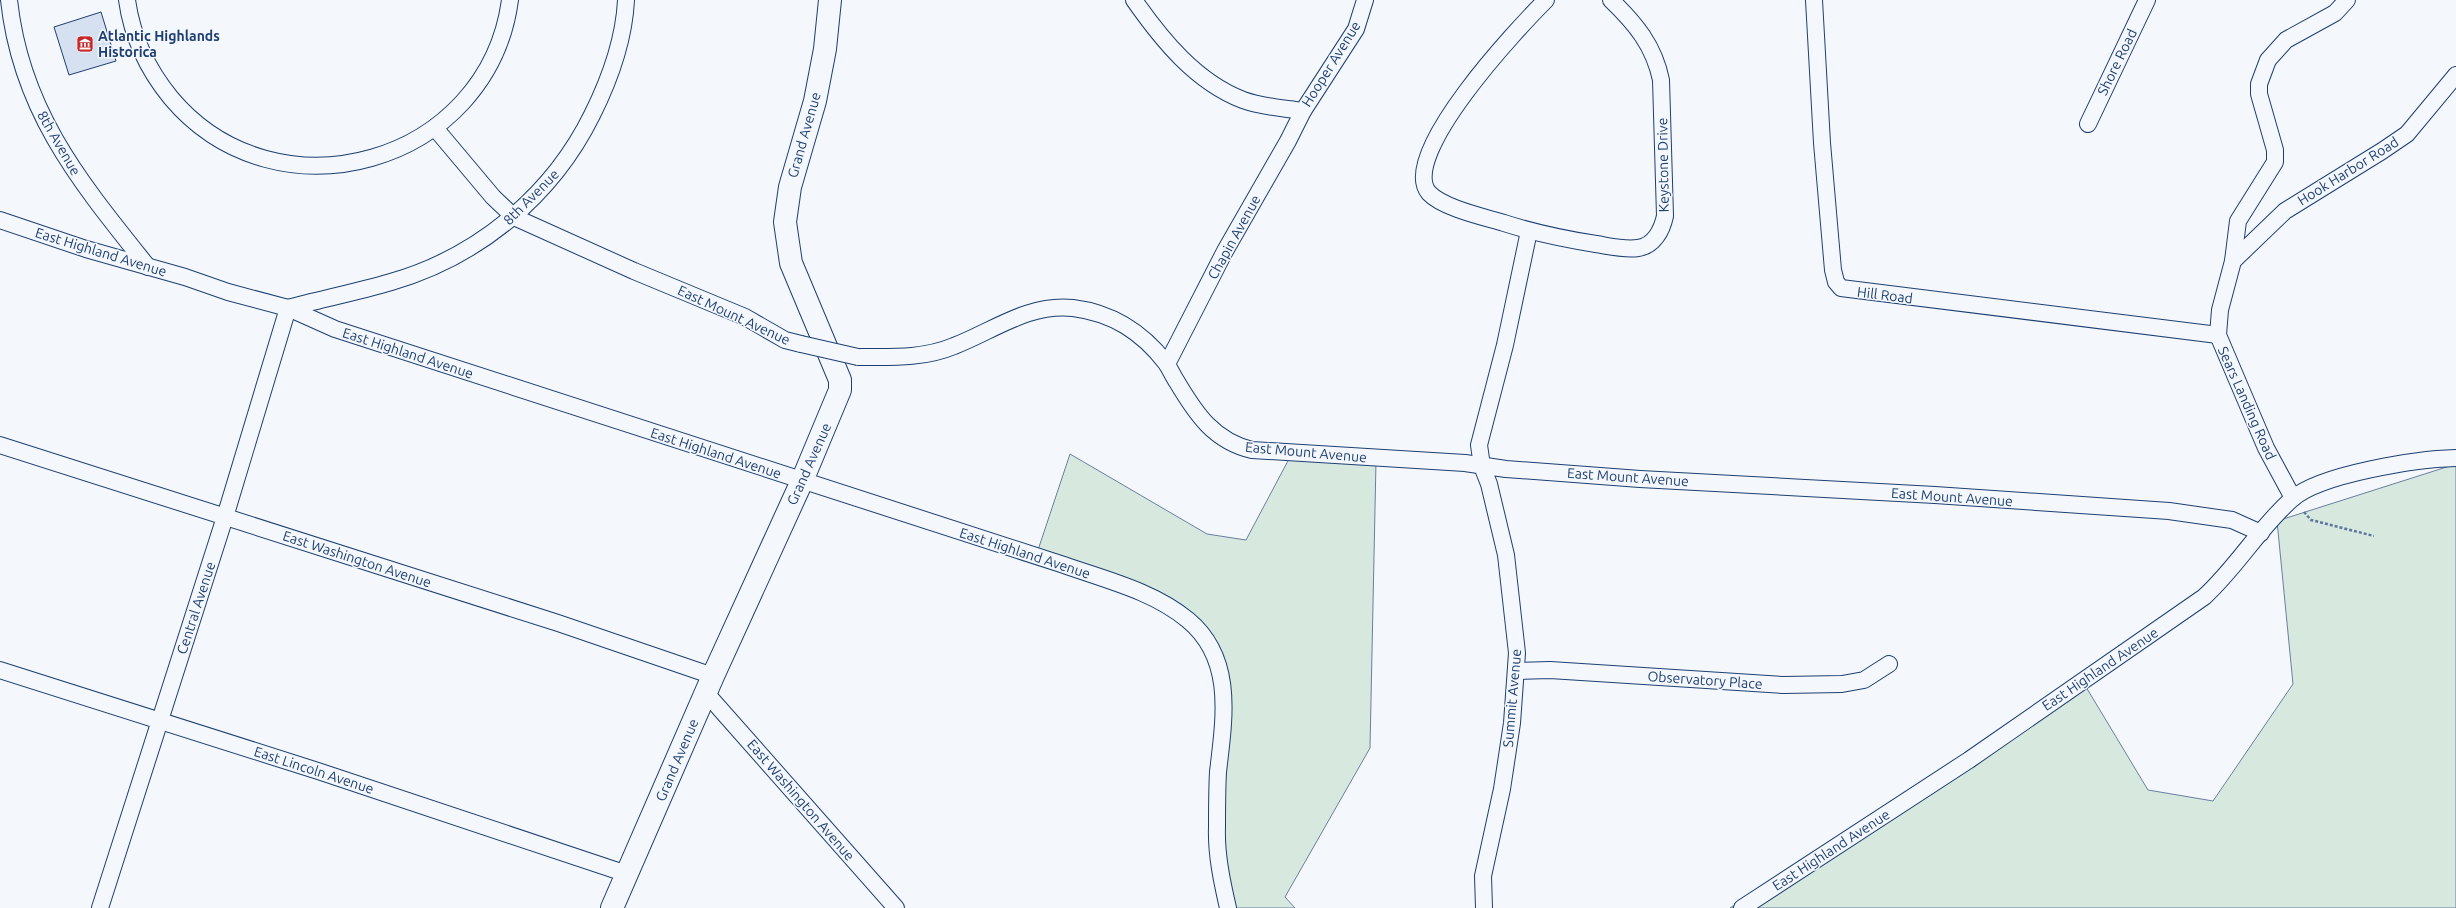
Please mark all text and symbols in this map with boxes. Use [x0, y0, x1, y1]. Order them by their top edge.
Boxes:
street label: Hooper Avenue [1298, 18, 1364, 110]
street label: Shore Road [2094, 26, 2140, 98]
place label: Atlantic Highlands Historica [98, 28, 220, 60]
museum icon: Atlantic Highlands Historica [75, 34, 95, 54]
street label: Grand Avenue [784, 90, 824, 180]
street label: 8th Avenue [34, 108, 84, 178]
street label: Keystone Drive [1654, 118, 1672, 212]
street label: Hook Harbor Road [2295, 134, 2401, 208]
street label: 8th Avenue [500, 166, 562, 228]
street label: Chapin Avenue [1204, 192, 1264, 282]
street label: East Highland Avenue [33, 224, 169, 280]
street label: East Mount Avenue [675, 282, 793, 348]
street label: Hill Road [1856, 284, 1914, 306]
street label: East Highland Avenue [341, 324, 475, 382]
street label: Sears Landing Road [2215, 344, 2279, 462]
street label: Grand Avenue [784, 420, 834, 508]
street label: East Highland Avenue [649, 424, 783, 482]
street label: East Mount Avenue [1245, 439, 1367, 465]
street label: East Mount Avenue [1567, 465, 1689, 489]
street label: East Mount Avenue [1891, 485, 2013, 509]
street label: East Highland Avenue [958, 524, 1092, 582]
street label: East Washington Avenue [281, 527, 433, 591]
street label: Central Avenue [174, 560, 218, 656]
street label: East Highland Avenue [2039, 624, 2161, 714]
street label: Summit Avenue [1500, 648, 1524, 748]
street label: Observatory Place [1647, 668, 1763, 692]
street label: Grand Avenue [652, 716, 702, 804]
street label: East Washington Avenue [744, 736, 858, 864]
street label: East Lincoln Avenue [252, 743, 376, 797]
street label: East Highland Avenue [1769, 806, 1893, 894]

